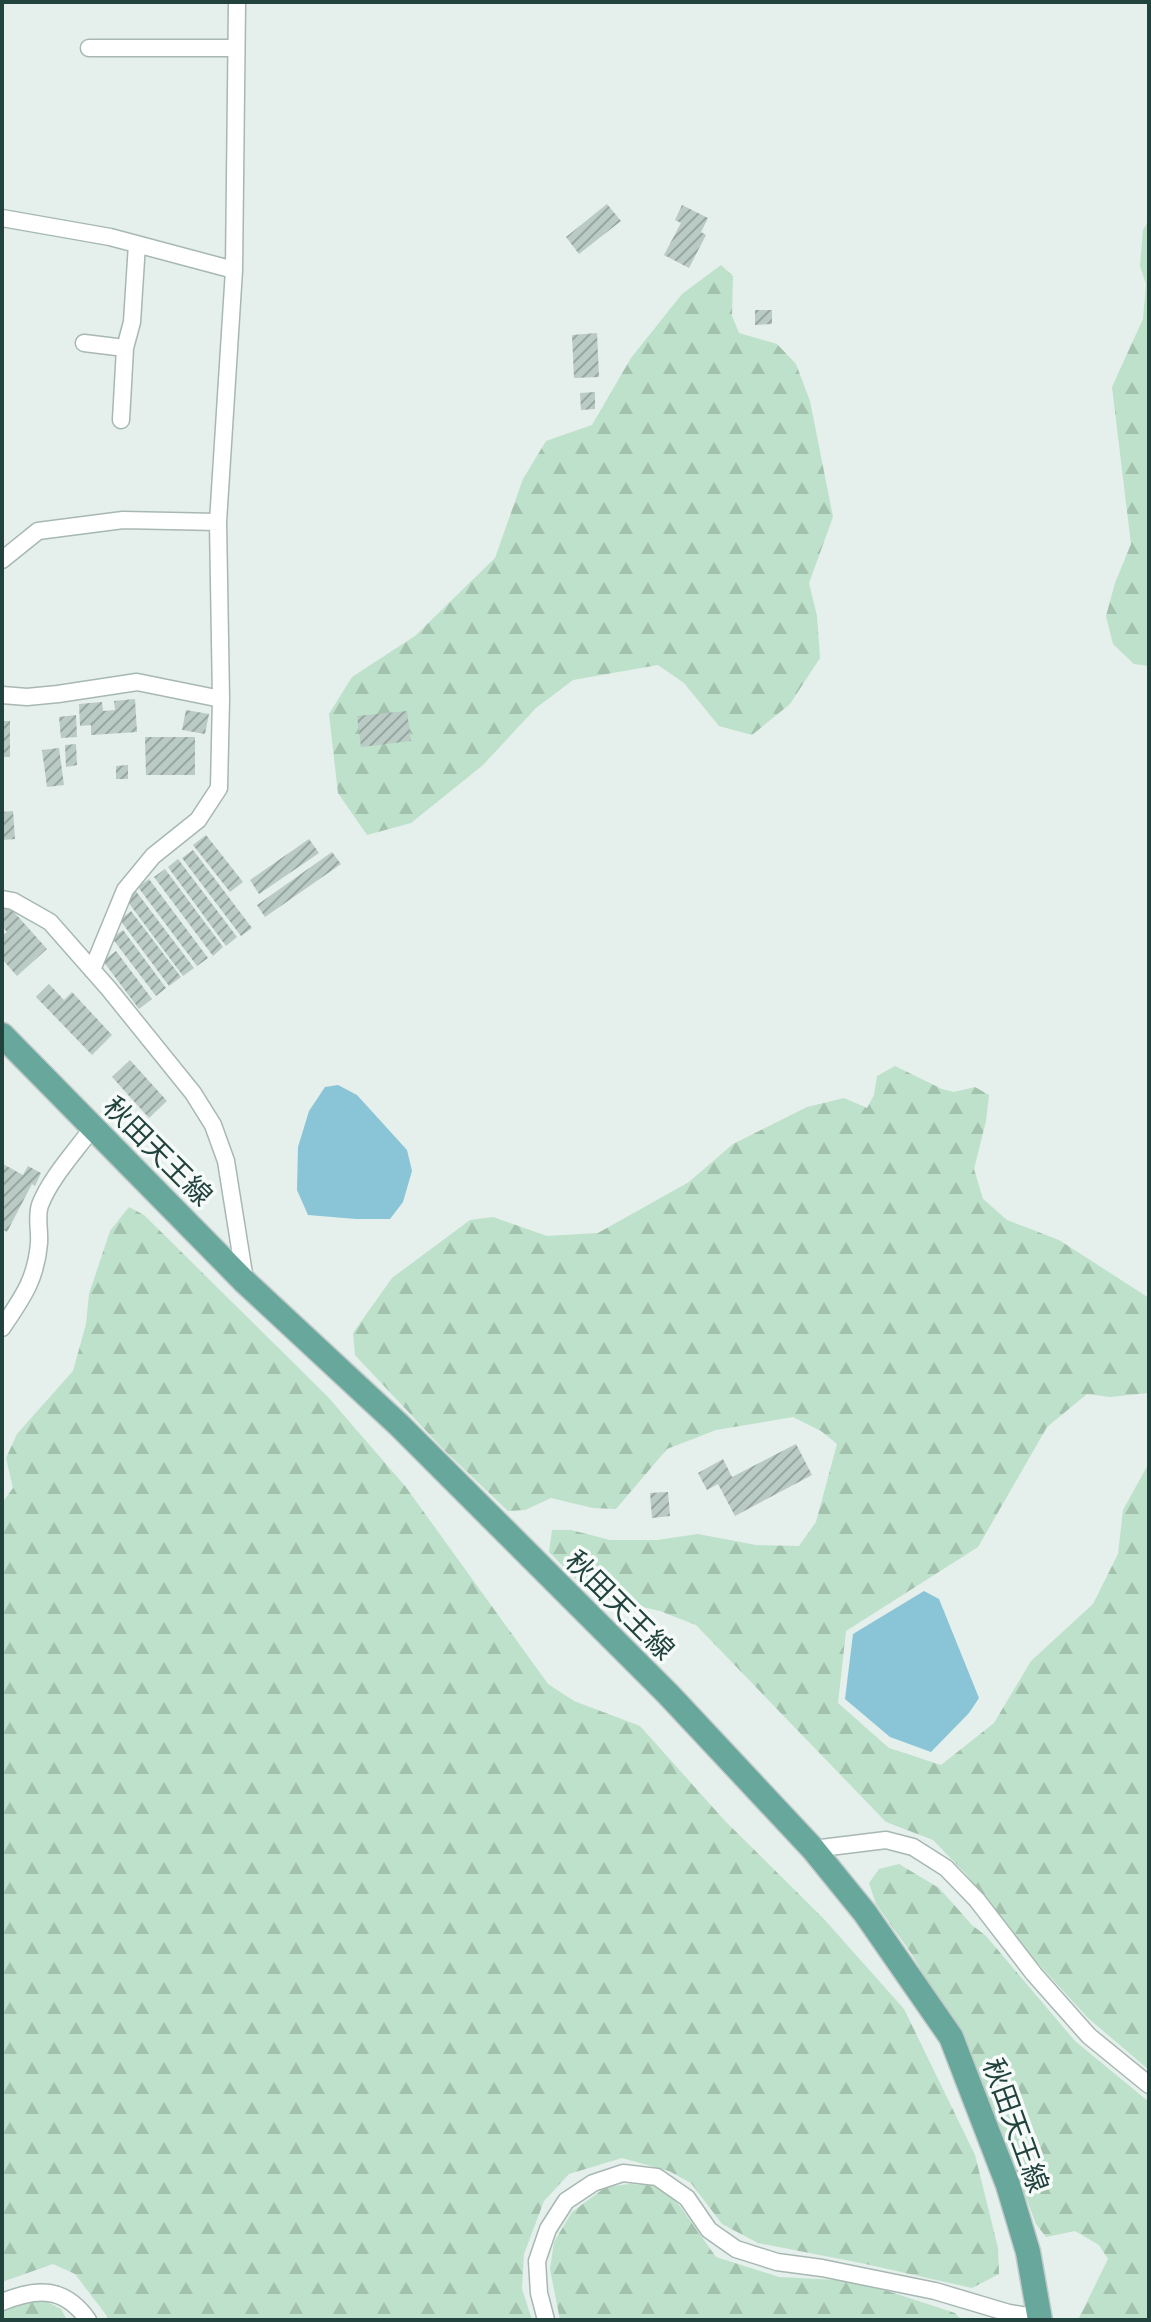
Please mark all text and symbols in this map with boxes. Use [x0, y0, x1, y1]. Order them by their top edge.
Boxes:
street label: 秋田天王線 [96, 1090, 219, 1213]
street label: 秋田天王線 [558, 1544, 681, 1667]
street label: 秋田天王線 [976, 2054, 1055, 2197]

